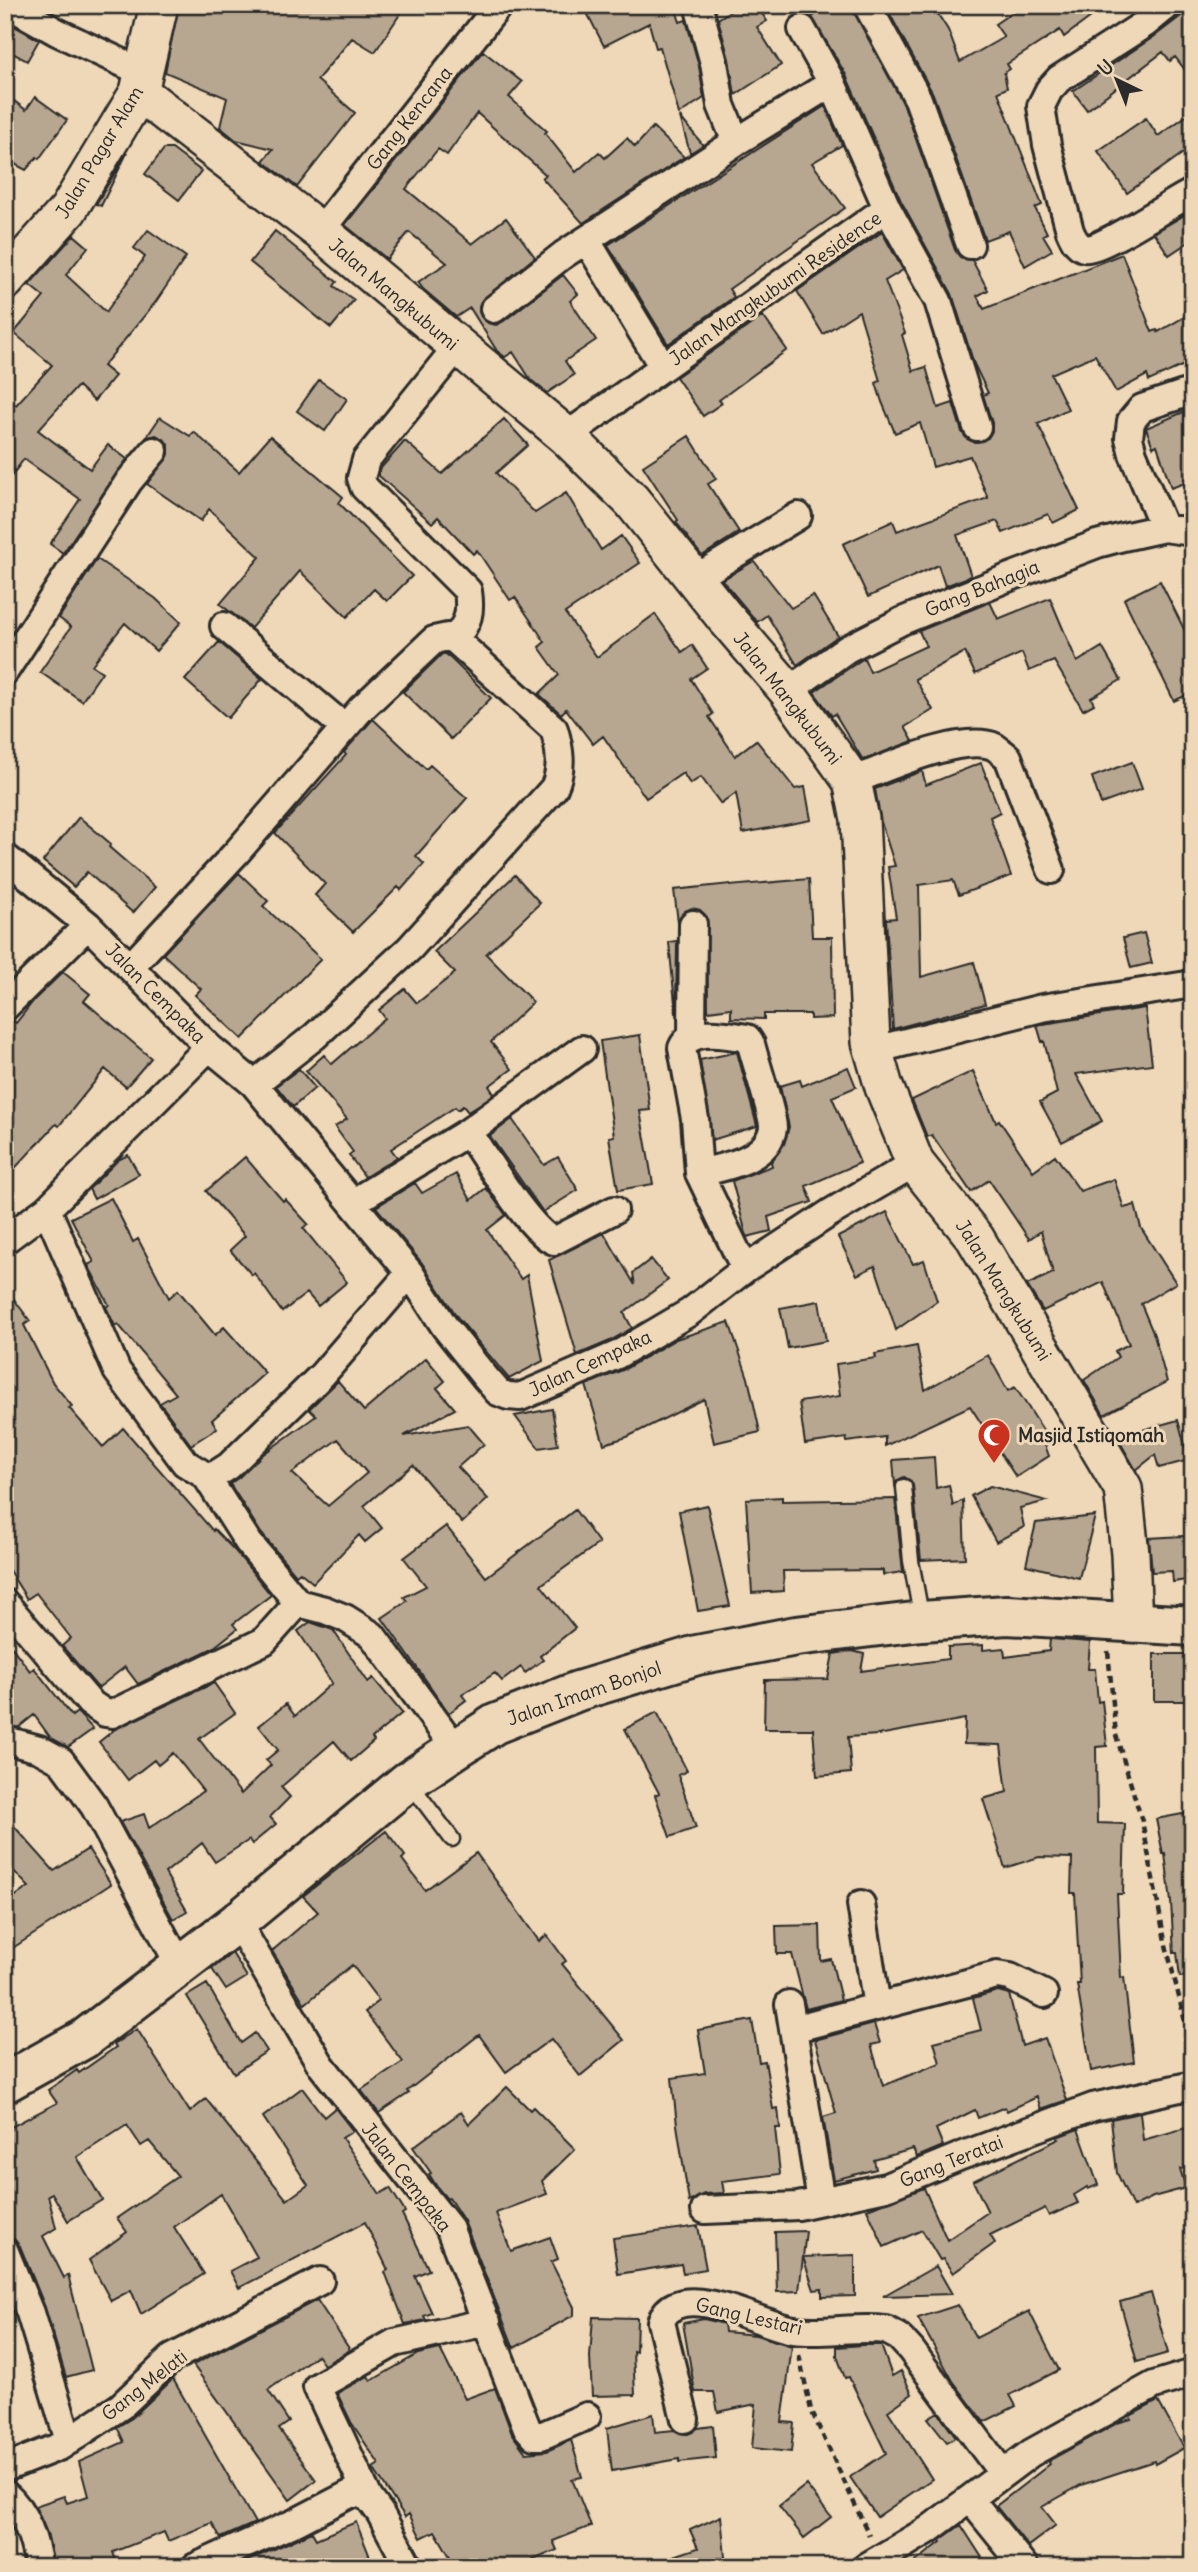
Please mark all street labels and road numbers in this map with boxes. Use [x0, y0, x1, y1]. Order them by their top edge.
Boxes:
street label: Gang Kencana [361, 61, 457, 175]
street label: Jalan Pagar Alam [50, 81, 148, 223]
street label: Jalan Mangkubumi Residence [664, 206, 886, 370]
street label: Jalan Mangkubumi [324, 233, 464, 355]
street label: Gang Bahagia [921, 554, 1043, 622]
street label: Jalan Mangkubumi [729, 627, 847, 769]
street label: Jalan Cempaka [101, 938, 211, 1048]
street label: Jalan Mangkubumi [951, 1215, 1057, 1365]
street label: Jalan Cempaka [525, 1324, 655, 1402]
street label: Jalan Imam Bonjol [504, 1655, 664, 1731]
street label: Jalan Cempaka [357, 2118, 457, 2237]
street label: Gang Teratai [896, 2129, 1006, 2193]
street label: Gang Lestari [693, 2292, 805, 2340]
street label: Gang Melati [96, 2344, 192, 2426]

